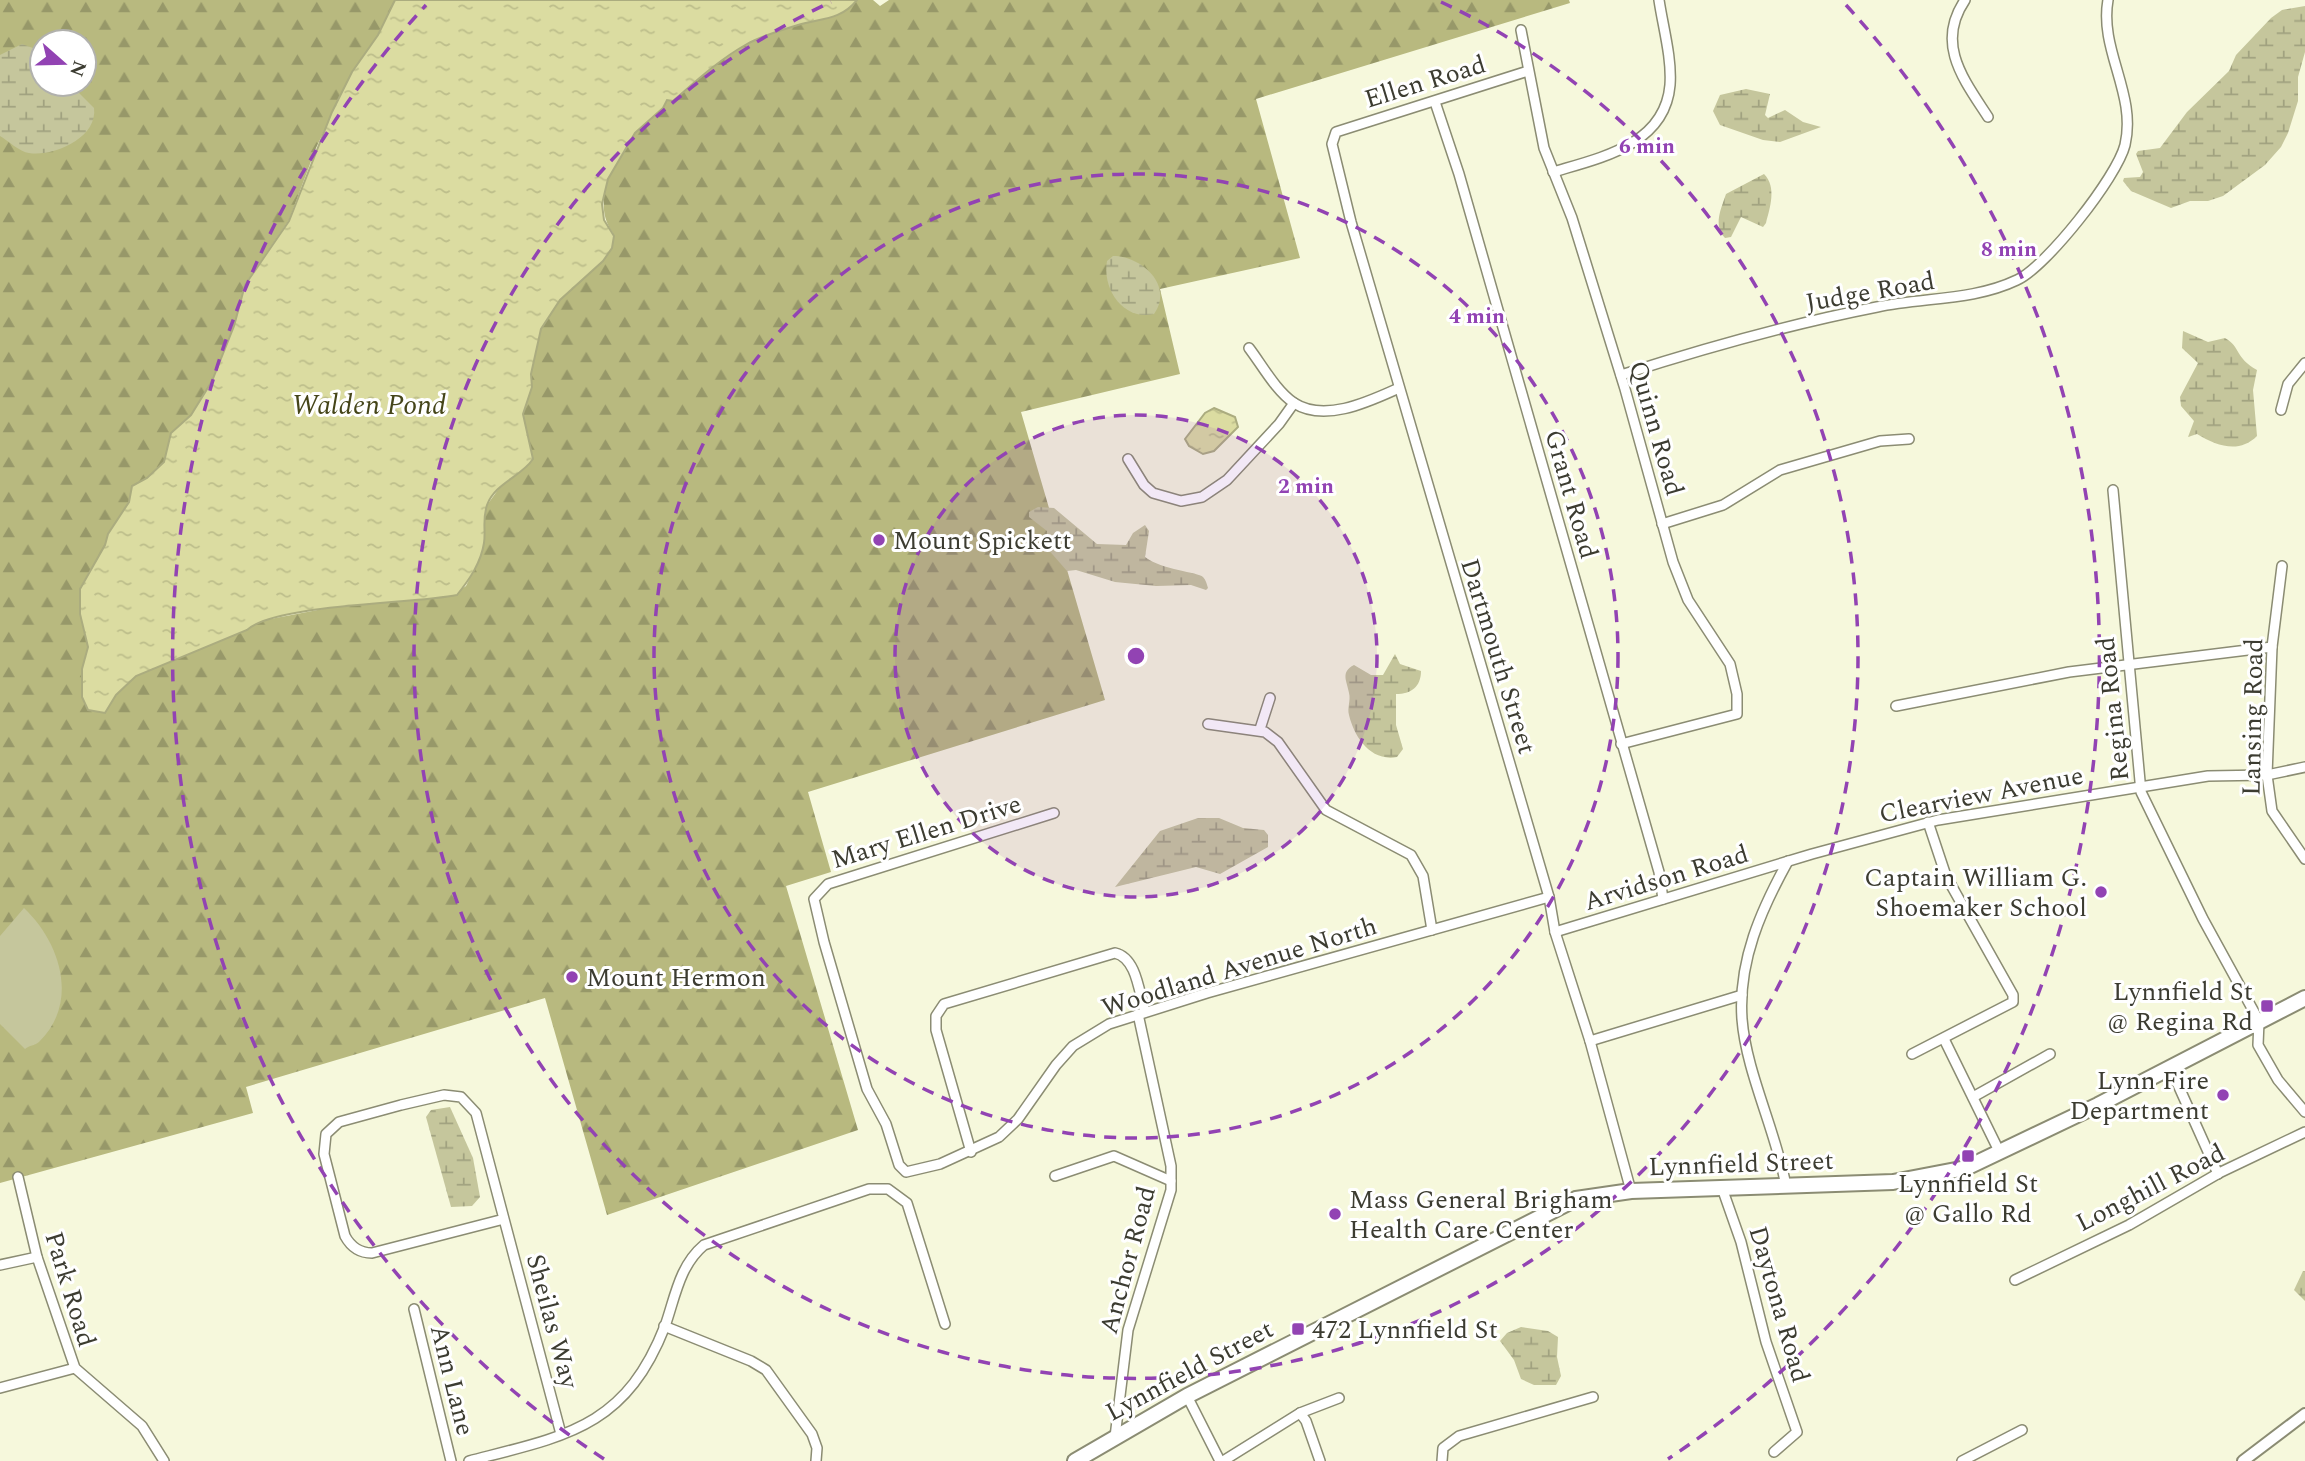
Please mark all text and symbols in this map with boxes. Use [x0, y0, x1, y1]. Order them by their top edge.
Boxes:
north arrow [28, 28, 98, 98]
street label: Ellen Road [1360, 45, 1491, 119]
text: N [61, 56, 94, 81]
text: 6 min [1619, 131, 1675, 163]
text: 8 min [1981, 234, 2037, 266]
street label: Judge Road [1802, 261, 1938, 323]
text: 4 min [1449, 301, 1505, 333]
street label: Quinn Road [1618, 356, 1694, 501]
water label: Walden Pond [292, 384, 446, 427]
street label: Grant Road [1534, 425, 1609, 564]
text: 2 min [1278, 471, 1334, 503]
place label: Mount Spickett [893, 521, 1072, 561]
marker: Mount Spickett [871, 532, 887, 548]
street label: Dartmouth Street [1449, 554, 1547, 759]
street label: Regina Road [2086, 635, 2140, 783]
street label: Lansing Road [2232, 638, 2274, 796]
centre of rings [1124, 644, 1148, 668]
street label: Clearview Avenue [1876, 756, 2087, 834]
street label: Mary Ellen Drive [826, 784, 1026, 880]
street label: Arvidson Road [1579, 834, 1754, 922]
place label: Captain William G. Shoemaker School [1864, 858, 2087, 928]
marker: Captain William G. Shoemaker School [2093, 884, 2109, 900]
street label: Woodland Avenue North [1097, 906, 1382, 1028]
place label: Mount Hermon [586, 958, 766, 998]
marker: Mount Hermon [564, 969, 580, 985]
place label: Lynnfield St @ Regina Rd [2107, 972, 2253, 1042]
marker: Lynnfield St @ Regina Rd [2259, 998, 2275, 1014]
place label: Lynn Fire Department [2070, 1061, 2209, 1131]
marker: Lynn Fire Department [2215, 1087, 2231, 1103]
street label: Longhill Road [2069, 1133, 2232, 1243]
street label: Lynnfield Street [1648, 1141, 1834, 1187]
marker: Lynnfield St @ Gallo Rd [1960, 1148, 1976, 1164]
place label: Lynnfield St @ Gallo Rd [1898, 1164, 2038, 1234]
place label: Mass General Brigham Health Care Center [1349, 1180, 1613, 1250]
street label: Anchor Road [1089, 1182, 1167, 1339]
marker: Mass General Brigham Health Care Center [1327, 1206, 1343, 1222]
street label: Daytona Road [1738, 1221, 1820, 1387]
street label: Park Road [34, 1227, 107, 1352]
street label: Sheilas Way [515, 1250, 590, 1394]
street label: Lynnfield Street [1098, 1310, 1281, 1432]
place label: 472 Lynnfield St [1312, 1310, 1498, 1350]
street label: Ann Lane [419, 1321, 485, 1440]
marker: 472 Lynnfield St [1290, 1321, 1306, 1337]

